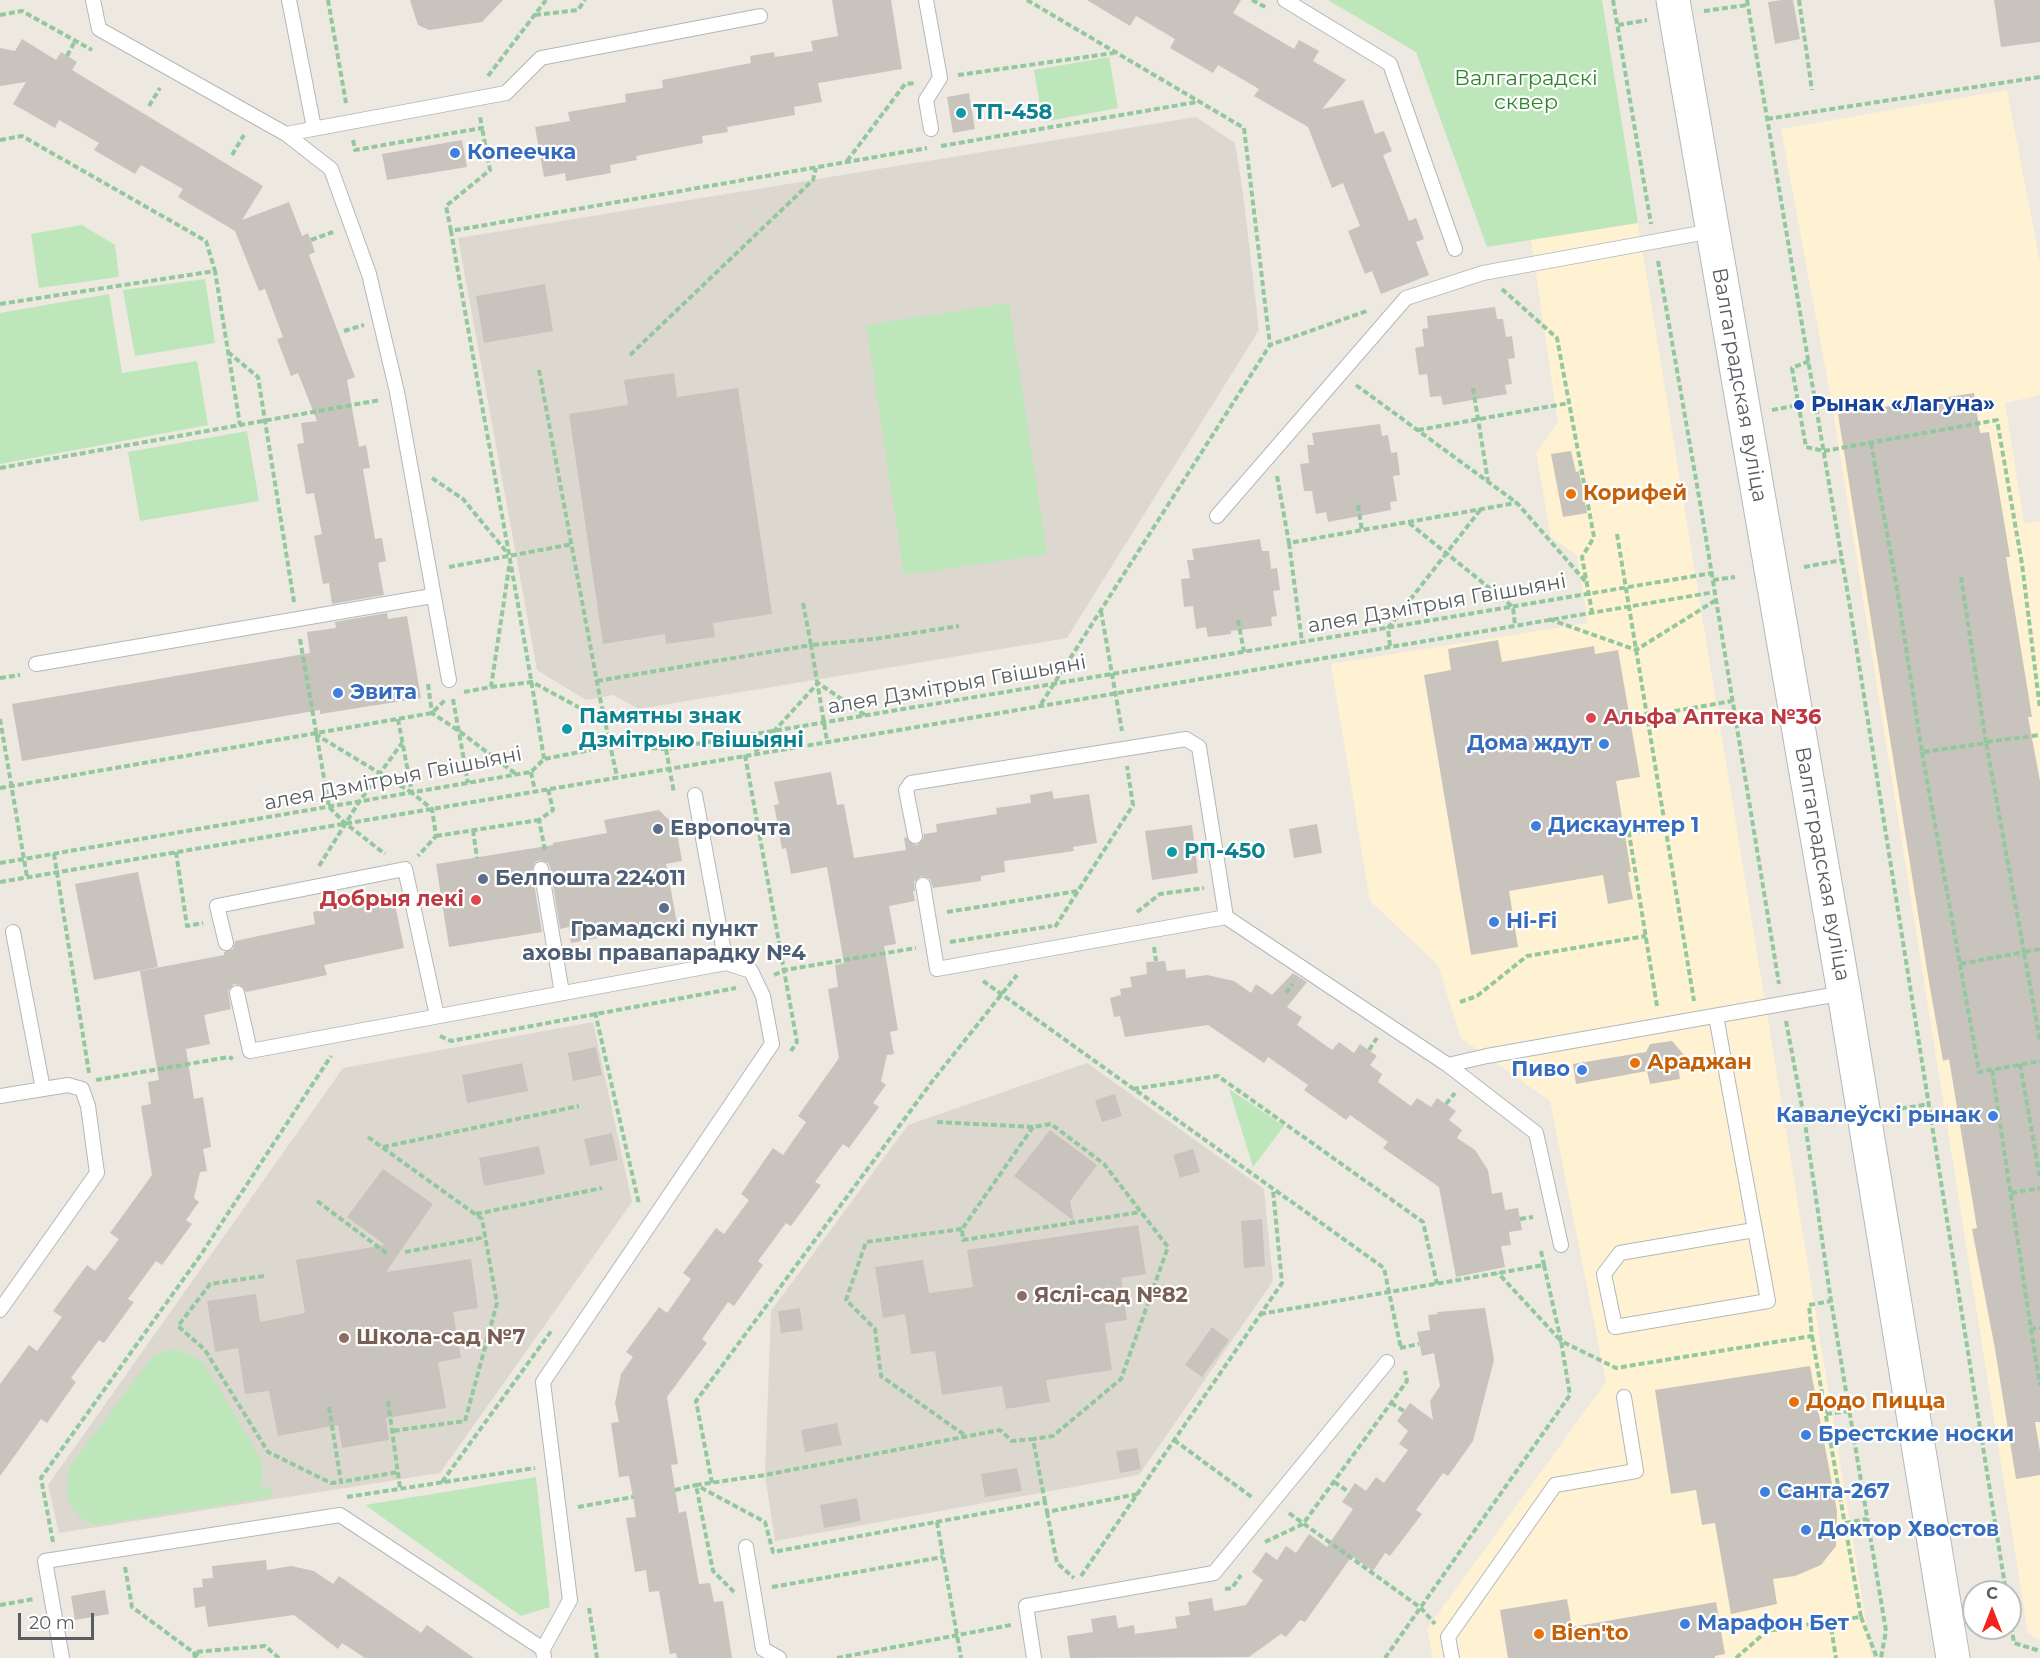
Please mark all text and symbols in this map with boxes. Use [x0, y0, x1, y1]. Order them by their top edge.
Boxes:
park label: Валгаградскі сквер [1454, 66, 1598, 116]
place label: ТП-458 [973, 100, 1052, 126]
marker: ТП-458 [954, 106, 968, 120]
place label: Копеечка [467, 140, 576, 166]
marker: Копеечка [448, 146, 462, 160]
street label: Валгаградская вуліца [1706, 266, 1772, 504]
place label: Рынак «Лагуна» [1811, 392, 1995, 418]
marker: Рынак «Лагуна» [1792, 398, 1806, 412]
place label: Корифей [1583, 481, 1687, 507]
marker: Корифей [1564, 487, 1578, 501]
street label: алея Дзмітрыя Гвішыяні [1306, 569, 1568, 639]
street label: алея Дзмітрыя Гвішыяні [826, 650, 1088, 720]
place label: Эвита [350, 680, 417, 706]
marker: Эвита [331, 686, 345, 700]
place label: Памятны знак Дзмітрыю Гвішыяні [579, 704, 804, 754]
place label: Альфа Аптека №36 [1603, 705, 1821, 731]
marker: Альфа Аптека №36 [1584, 711, 1598, 725]
marker: Памятны знак Дзмітрыю Гвішыяні [560, 722, 574, 736]
place label: Дома ждут [1467, 731, 1592, 757]
marker: Дома ждут [1597, 737, 1611, 751]
street label: алея Дзмітрыя Гвішыяні [262, 742, 524, 816]
street label: Валгаградская вуліца [1789, 745, 1855, 983]
place label: Дискаунтер 1 [1548, 813, 1699, 839]
place label: Европочта [670, 816, 791, 842]
marker: Дискаунтер 1 [1529, 819, 1543, 833]
marker: Европочта [651, 822, 665, 836]
place label: РП-450 [1184, 839, 1265, 865]
marker: РП-450 [1165, 845, 1179, 859]
place label: Белпошта 224011 [495, 866, 686, 892]
marker: Белпошта 224011 [476, 872, 490, 886]
place label: Добрыя лекі [320, 887, 464, 913]
marker: Добрыя лекі [469, 893, 483, 907]
marker: Грамадскі пункт аховы правапарадку №4 [657, 901, 671, 915]
place label: Hi-Fi [1506, 909, 1557, 935]
marker: Hi-Fi [1487, 915, 1501, 929]
place label: Грамадскі пункт аховы правапарадку №4 [522, 917, 806, 967]
place label: Араджан [1647, 1050, 1752, 1076]
marker: Араджан [1628, 1056, 1642, 1070]
place label: Пиво [1511, 1057, 1570, 1083]
marker: Пиво [1575, 1063, 1589, 1077]
place label: Кавалеўскі рынак [1776, 1103, 1981, 1129]
marker: Кавалеўскі рынак [1986, 1109, 2000, 1123]
place label: Яслі-сад №82 [1034, 1283, 1188, 1309]
marker: Яслі-сад №82 [1015, 1289, 1029, 1303]
place label: Школа-сад №7 [356, 1325, 526, 1351]
marker: Школа-сад №7 [337, 1331, 351, 1345]
place label: Додо Пицца [1806, 1389, 1945, 1415]
marker: Додо Пицца [1787, 1395, 1801, 1409]
place label: Брестские носки [1818, 1422, 2014, 1448]
marker: Брестские носки [1799, 1428, 1813, 1442]
place label: Санта-267 [1777, 1479, 1890, 1505]
marker: Санта-267 [1758, 1485, 1772, 1499]
place label: Доктор Хвостов [1818, 1517, 1999, 1543]
marker: Доктор Хвостов [1799, 1523, 1813, 1537]
north arrow [1962, 1580, 2022, 1640]
text: С [1986, 1584, 1998, 1603]
scale bar [21, 1601, 98, 1639]
place label: Марафон Бет [1697, 1611, 1849, 1637]
text: 20 m [29, 1612, 75, 1634]
marker: Марафон Бет [1678, 1617, 1692, 1631]
place label: Bien'to [1551, 1621, 1629, 1647]
marker: Bien'to [1532, 1627, 1546, 1641]

